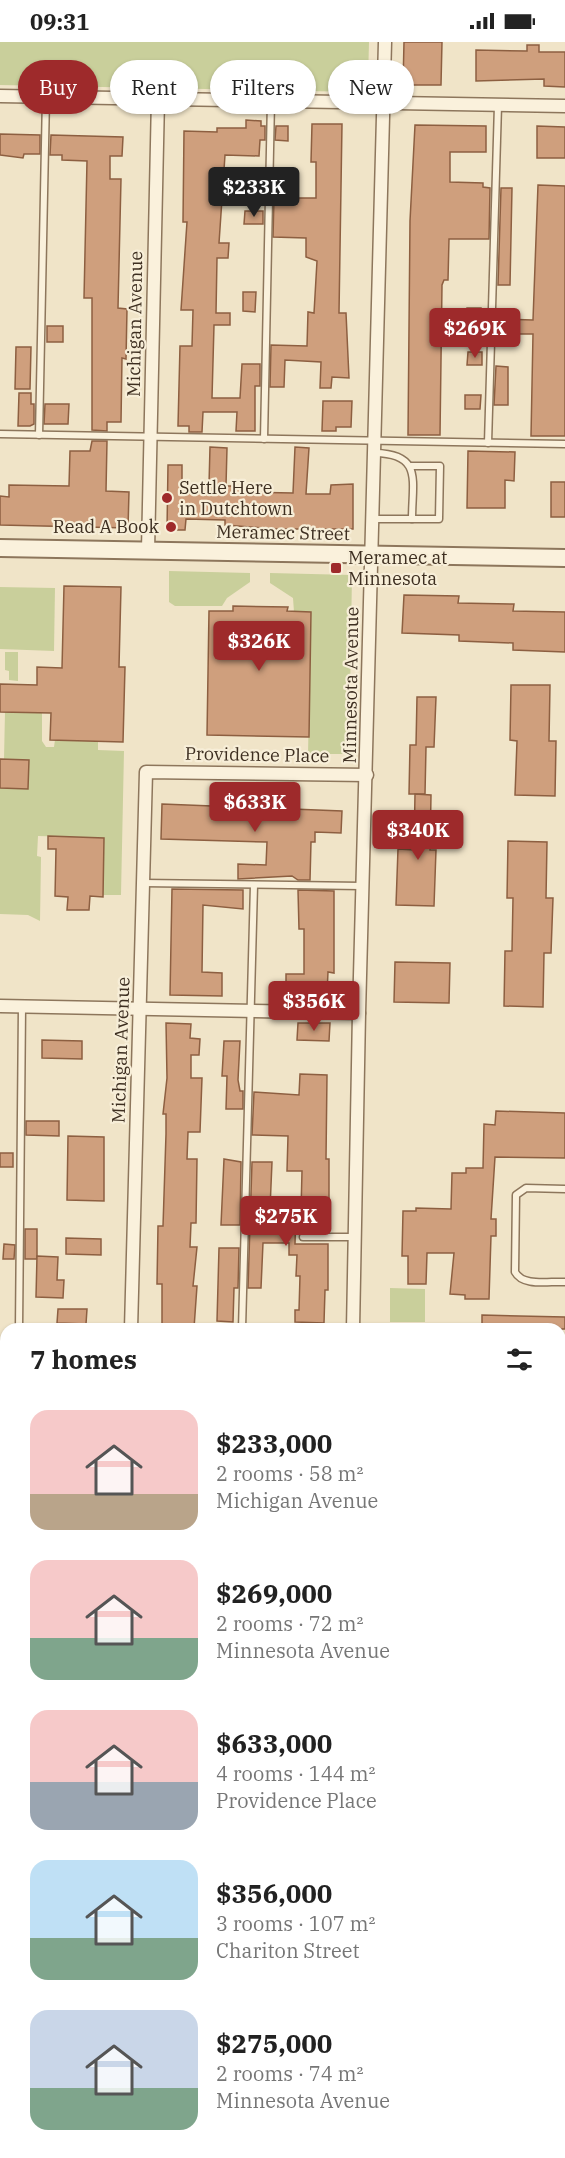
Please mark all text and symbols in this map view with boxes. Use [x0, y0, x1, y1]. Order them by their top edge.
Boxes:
text: 09:31 [30, 7, 89, 36]
chip: Buy [18, 60, 98, 114]
chip: Rent [110, 60, 198, 114]
chip: Filters [210, 60, 316, 114]
chip: New [328, 60, 414, 114]
pin: $233K [212, 167, 296, 218]
text: $233K [222, 173, 286, 200]
street label: Michigan Avenue [122, 251, 147, 397]
pin: $269K [433, 308, 517, 359]
text: $269K [443, 314, 507, 341]
place label: Settle Here in Dutchtown [179, 476, 293, 520]
marker: Settle Here in Dutchtown [160, 491, 174, 505]
place label: Read A Book [53, 515, 159, 538]
marker: Read A Book [164, 520, 178, 534]
street label: Meramec Street [216, 520, 350, 545]
place label: Meramec at Minnesota [348, 546, 447, 590]
marker: Meramec at Minnesota [329, 561, 343, 575]
street label: Minnesota Avenue [338, 607, 363, 763]
pin: $326K [217, 621, 301, 672]
text: $326K [227, 627, 291, 654]
street label: Providence Place [185, 742, 329, 767]
pin: $633K [213, 782, 297, 833]
text: $633K [223, 788, 287, 815]
pin: $340K [376, 810, 460, 861]
text: $340K [386, 816, 450, 843]
street label: Michigan Avenue [106, 977, 135, 1123]
pin: $356K [272, 981, 356, 1032]
text: $356K [282, 987, 346, 1014]
pin: $275K [244, 1196, 328, 1247]
text: $275K [254, 1202, 318, 1229]
text: 7 homes [30, 1342, 137, 1376]
icon: filters [503, 1343, 536, 1376]
text: $233,000 [216, 1426, 332, 1460]
icon: home [78, 1434, 150, 1506]
text: 2 rooms · 58 m² [216, 1460, 363, 1487]
text: Michigan Avenue [216, 1487, 378, 1514]
text: $269,000 [216, 1576, 332, 1610]
icon: home [78, 1584, 150, 1656]
text: 2 rooms · 72 m² [216, 1610, 363, 1637]
text: Minnesota Avenue [216, 1637, 390, 1664]
text: $633,000 [216, 1726, 332, 1760]
icon: home [78, 1734, 150, 1806]
text: 4 rooms · 144 m² [216, 1760, 375, 1787]
text: Providence Place [216, 1787, 377, 1814]
text: $356,000 [216, 1876, 332, 1910]
icon: home [78, 1884, 150, 1956]
text: 3 rooms · 107 m² [216, 1910, 375, 1937]
text: Chariton Street [216, 1937, 359, 1964]
text: $275,000 [216, 2026, 332, 2060]
icon: home [78, 2034, 150, 2106]
text: 2 rooms · 74 m² [216, 2060, 363, 2087]
text: Minnesota Avenue [216, 2087, 390, 2114]

